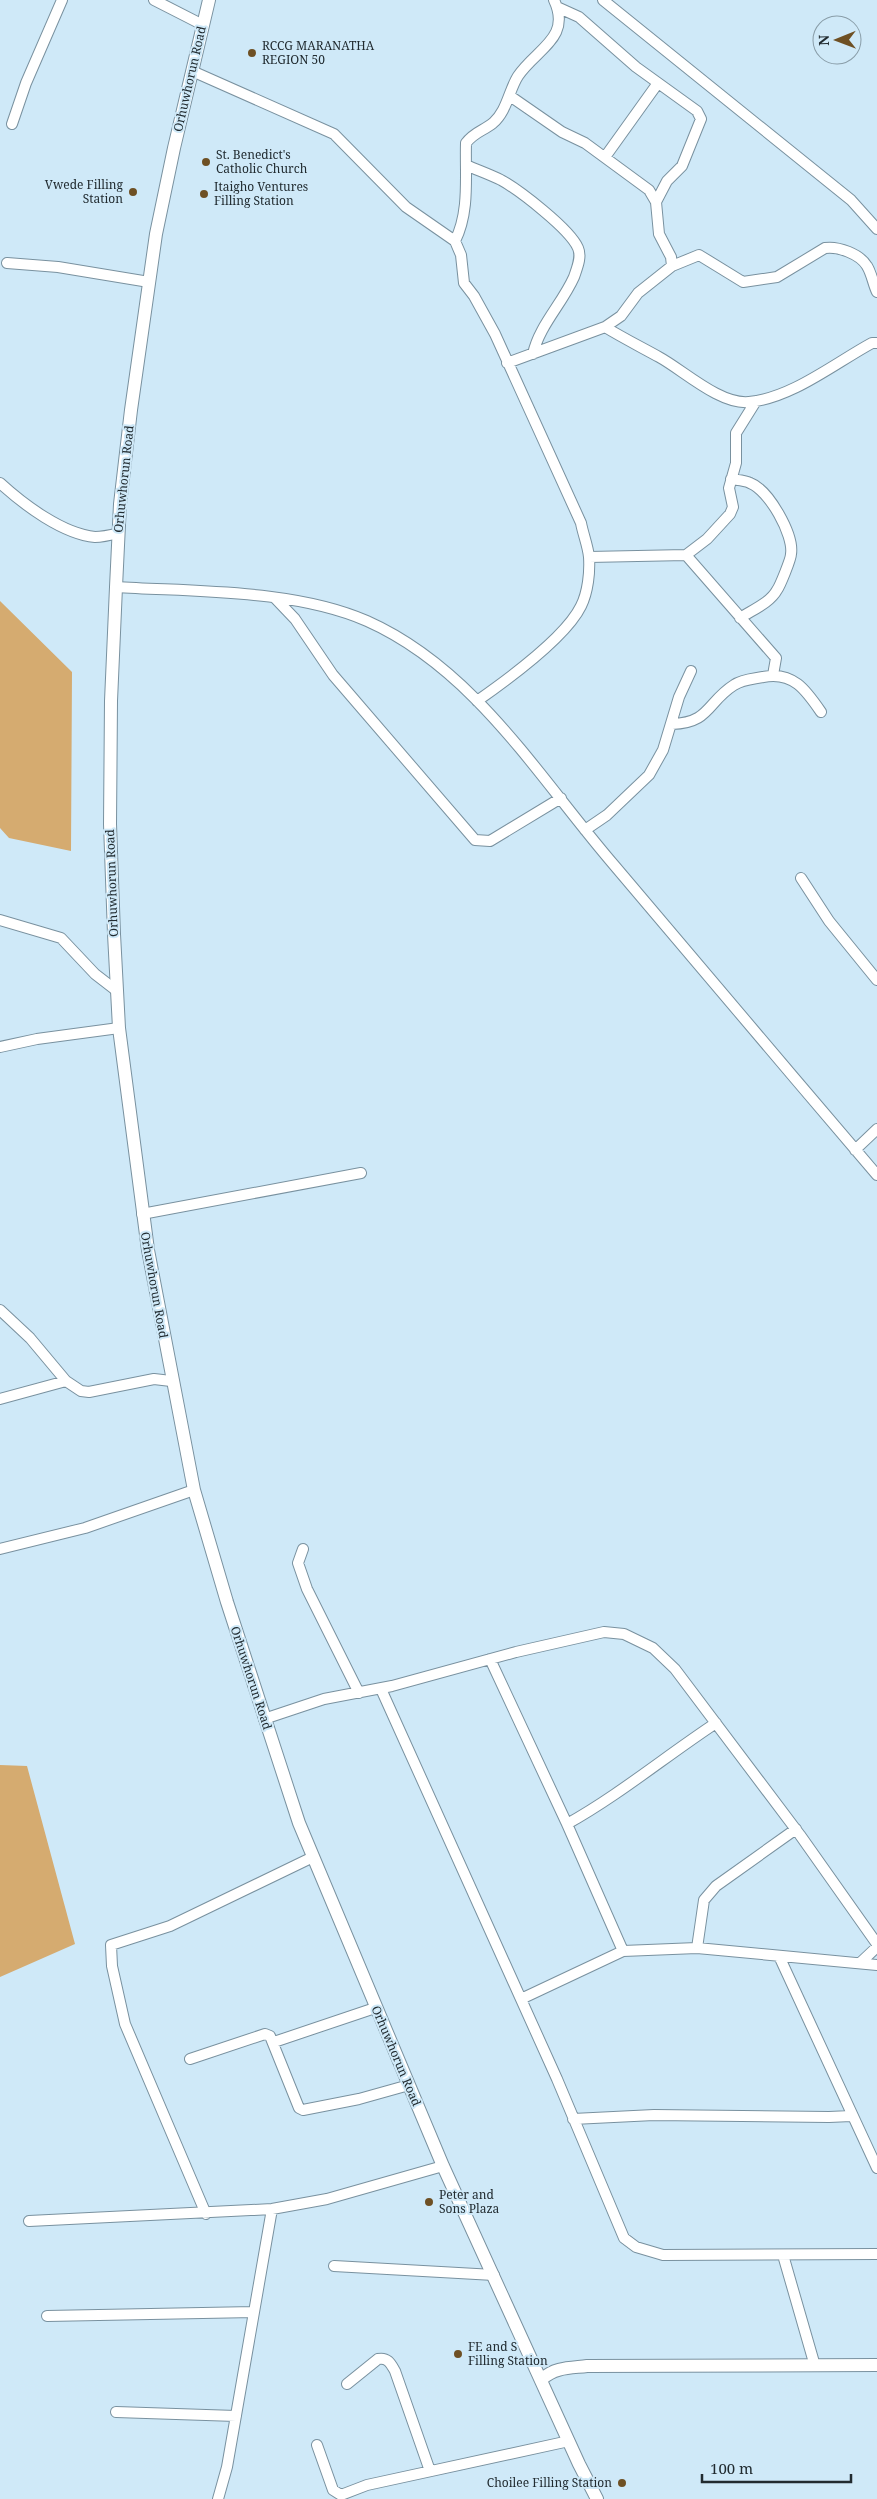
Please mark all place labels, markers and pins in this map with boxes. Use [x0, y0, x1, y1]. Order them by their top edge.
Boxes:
place label: RCCG MARANATHA REGION 50 [262, 37, 375, 68]
marker: RCCG MARANATHA REGION 50 [246, 47, 258, 59]
place label: St. Benedict's Catholic Church [216, 146, 308, 177]
marker: St. Benedict's Catholic Church [200, 156, 212, 168]
place label: Vwede Filling Station [45, 176, 124, 207]
place label: Itaigho Ventures Filling Station [214, 178, 308, 209]
marker: Vwede Filling Station [127, 186, 139, 198]
marker: Itaigho Ventures Filling Station [198, 188, 210, 200]
place label: Peter and Sons Plaza [439, 2186, 500, 2217]
marker: Peter and Sons Plaza [423, 2196, 435, 2208]
place label: FE and S Filling Station [468, 2338, 548, 2369]
marker: FE and S Filling Station [452, 2348, 464, 2360]
place label: Choilee Filling Station [487, 2474, 612, 2491]
marker: Choilee Filling Station [616, 2477, 628, 2489]

